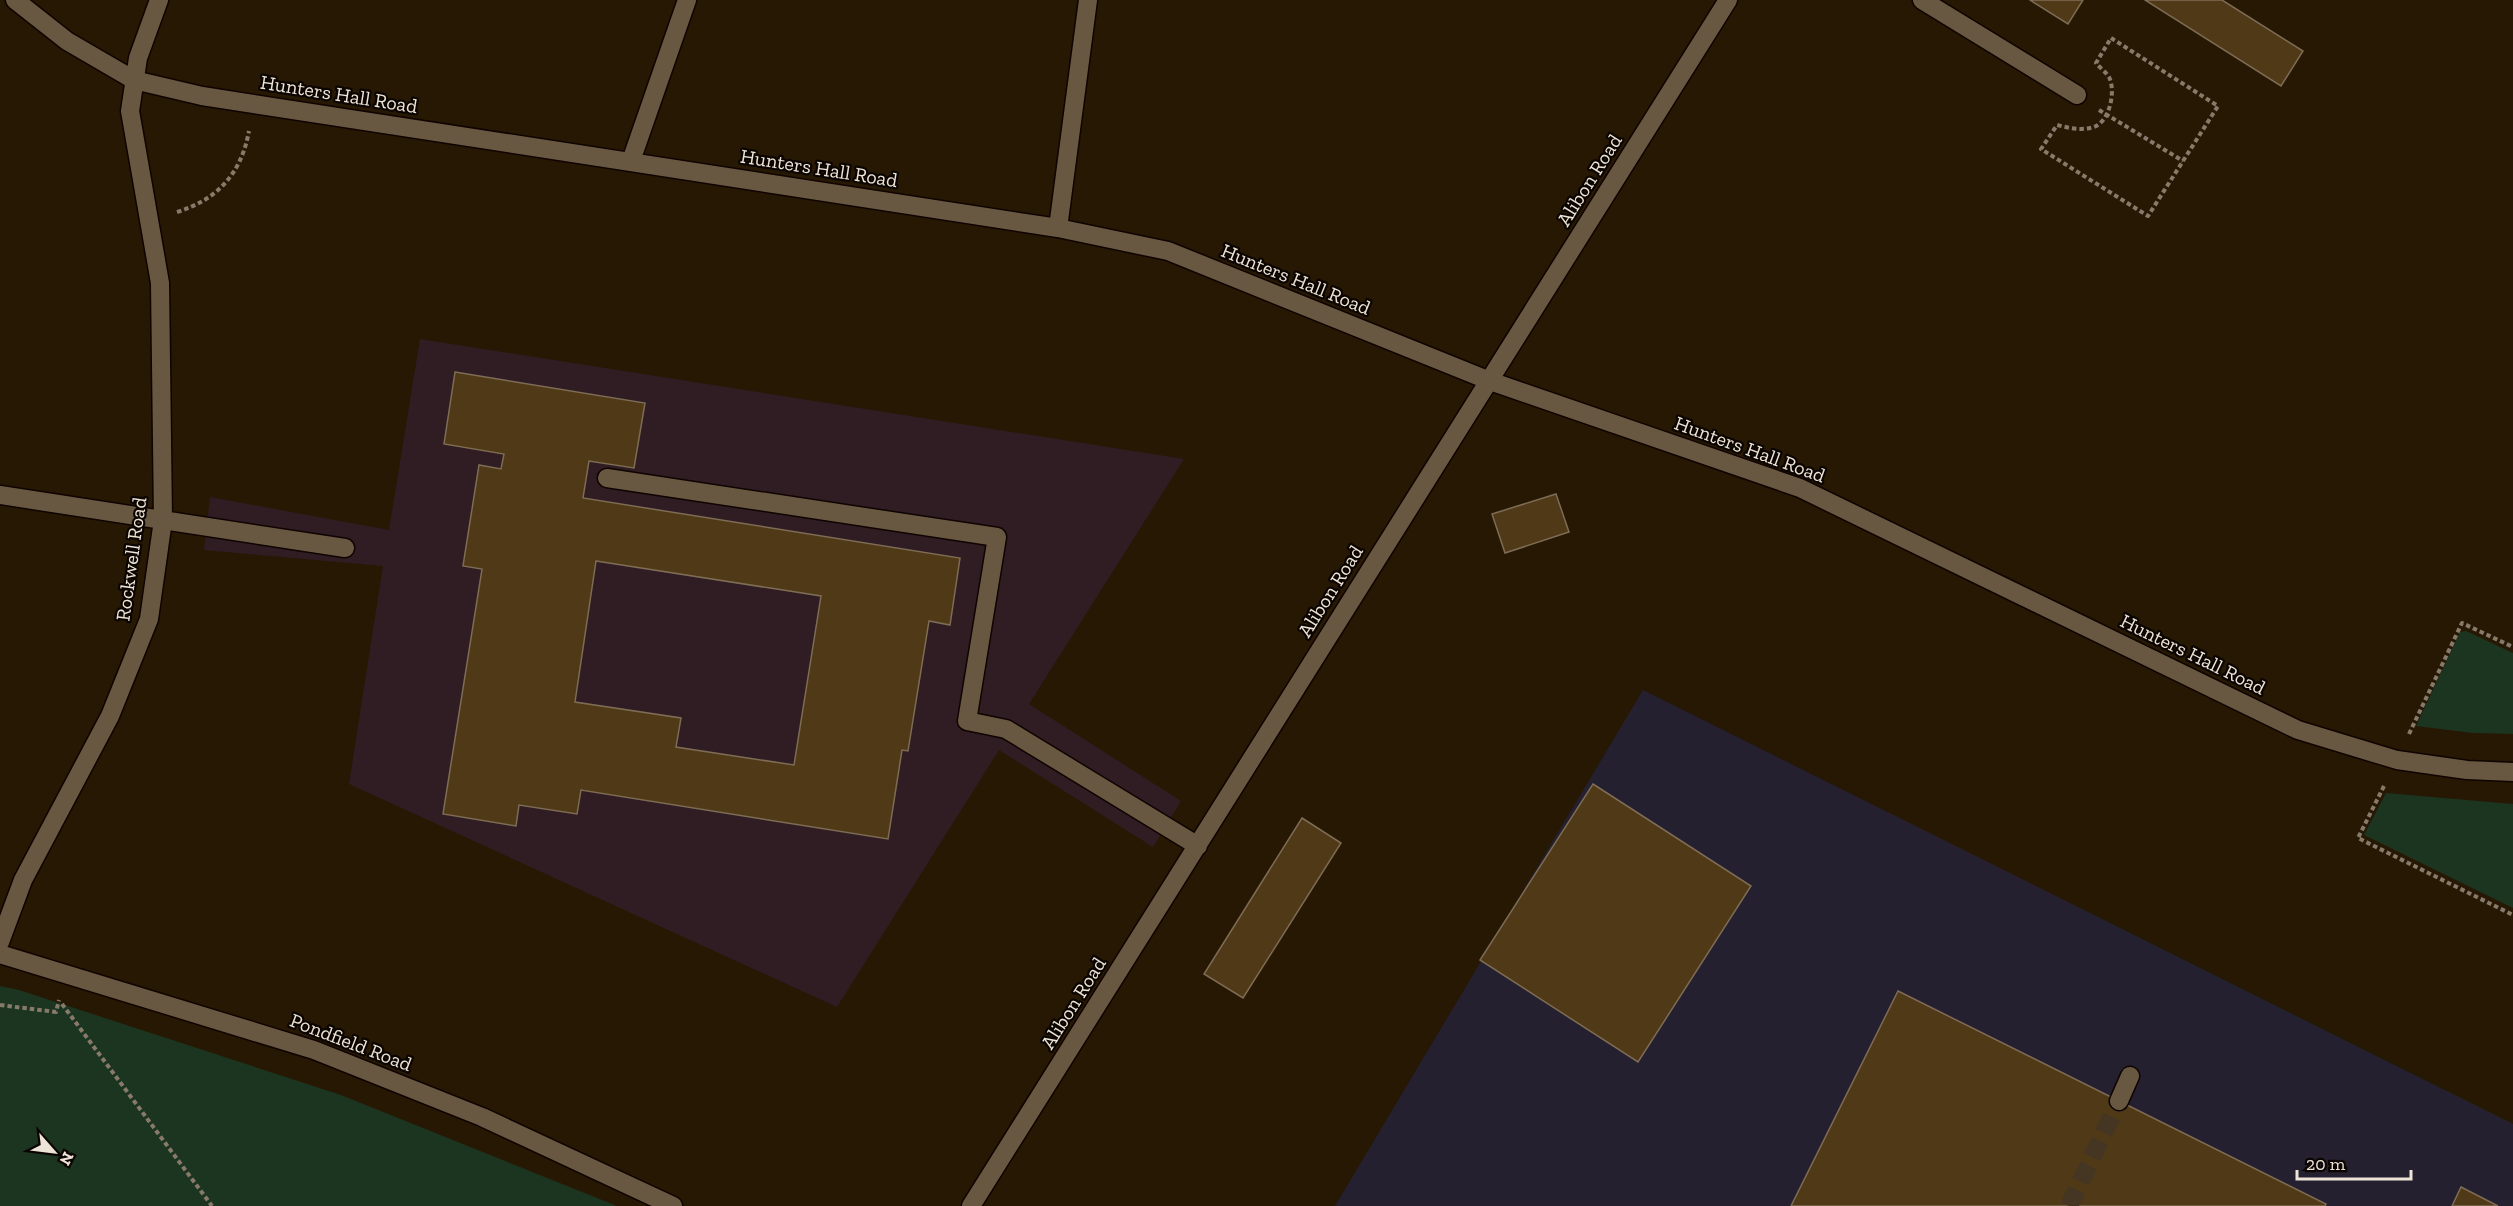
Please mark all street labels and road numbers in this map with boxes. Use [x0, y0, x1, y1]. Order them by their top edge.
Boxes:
street label: Hunters Hall Road [259, 70, 419, 118]
street label: Alibon Road [1551, 130, 1627, 230]
street label: Hunters Hall Road [739, 144, 899, 192]
street label: Hunters Hall Road [1218, 238, 1374, 320]
street label: Hunters Hall Road [1671, 411, 1829, 487]
street label: Rockwell Road [110, 496, 152, 622]
street label: Alibon Road [1292, 541, 1368, 641]
street label: Hunters Hall Road [2116, 608, 2270, 700]
street label: Alibon Road [1035, 953, 1111, 1053]
street label: Pondfield Road [287, 1008, 415, 1076]

